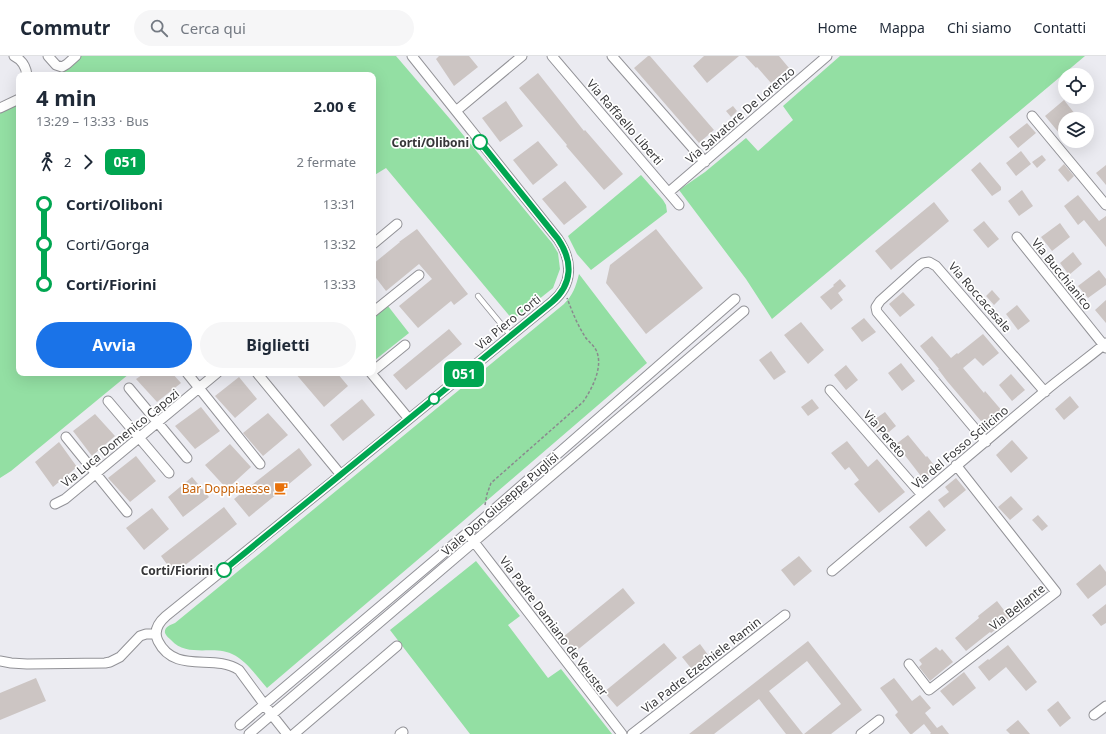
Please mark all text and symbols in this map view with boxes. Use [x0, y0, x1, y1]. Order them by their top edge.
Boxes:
search box [134, 10, 414, 46]
text: Commutr [20, 15, 110, 41]
icon: search [148, 17, 170, 39]
text: Cerca qui [180, 18, 246, 38]
text: Home [817, 18, 857, 37]
text: Mappa [879, 18, 925, 37]
text: Chi siamo [947, 18, 1011, 37]
text: Contatti [1033, 18, 1086, 37]
street label: Via Salvatore De Lorenzo [682, 63, 798, 167]
map controls [1058, 68, 1094, 148]
button: locate [1058, 68, 1094, 104]
street label: Via Raffaello Liberti [583, 75, 667, 169]
text: 4 min [36, 82, 97, 112]
text: 2.00 € [314, 96, 356, 116]
text: 13:29 – 13:33 · Bus [36, 112, 149, 130]
button: layers [1058, 112, 1094, 148]
place label: Corti/Oliboni [392, 134, 469, 151]
marker: Corti/Oliboni [472, 134, 488, 150]
icon: walk [36, 151, 58, 173]
icon: forward [77, 151, 99, 173]
text: 051 [113, 152, 137, 171]
text: 2 [64, 153, 71, 171]
text: 2 fermate [297, 153, 356, 171]
text: Corti/Oliboni [66, 194, 163, 214]
text: 13:31 [323, 195, 356, 213]
text: Corti/Gorga [66, 234, 149, 254]
text: 13:32 [323, 235, 356, 253]
street label: Via Bucchianico [1028, 235, 1096, 313]
street label: Via Roccacasale [945, 258, 1015, 336]
text: Corti/Fiorini [66, 274, 156, 294]
text: 13:33 [323, 275, 356, 293]
street label: Via Piero Corti [472, 290, 544, 354]
button: Avvia [36, 322, 192, 368]
button: Biglietti [200, 322, 356, 368]
line badge: 051 [441, 361, 487, 387]
text: 051 [452, 364, 476, 383]
street label: Via Luca Domenico Capozi [57, 385, 183, 491]
unlabelled marker [428, 393, 440, 405]
street label: Via del Fosso Scilicino [908, 402, 1012, 492]
street label: Via Pereto [860, 407, 910, 461]
street label: Viale Don Giuseppe Puglisi [438, 448, 562, 560]
place label: Bar Doppiaesse [182, 480, 270, 497]
cafe icon: Bar Doppiaesse [273, 480, 289, 496]
street label: Via Padre Damiano de Veuster [496, 553, 612, 699]
place label: Corti/Fiorini [141, 562, 213, 579]
marker: Corti/Fiorini [216, 562, 232, 578]
street label: Via Bellante [986, 580, 1048, 634]
street label: Via Padre Ezechiele Ramin [638, 613, 764, 717]

